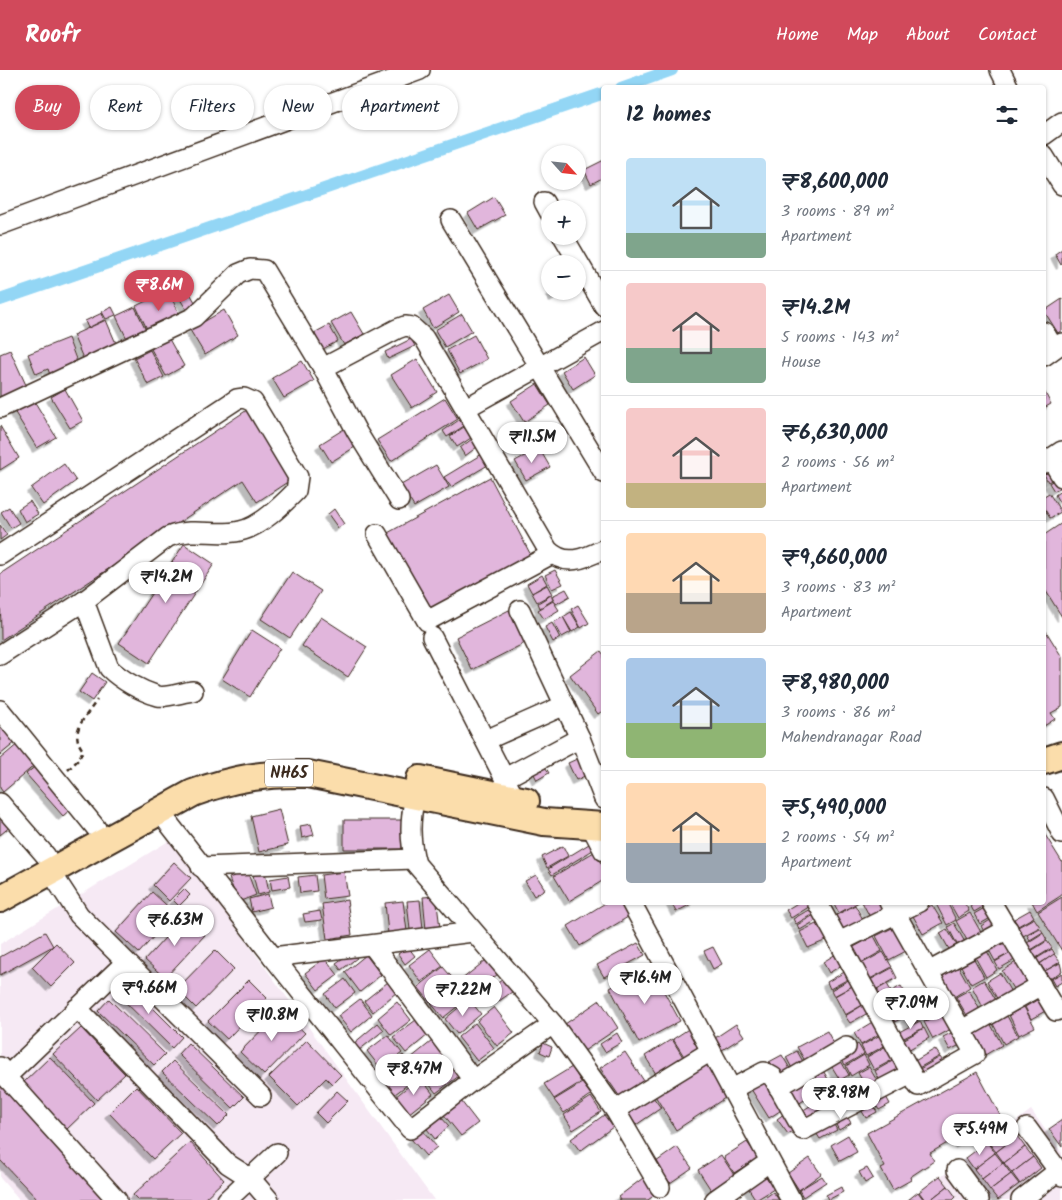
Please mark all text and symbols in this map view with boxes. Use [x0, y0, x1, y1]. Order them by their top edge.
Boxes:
text: Roofr [25, 16, 80, 55]
text: Home [776, 21, 819, 50]
text: Map [847, 21, 878, 50]
text: About [906, 21, 950, 50]
text: Contact [978, 21, 1037, 50]
chip: Buy [15, 85, 80, 130]
chip: Rent [90, 85, 161, 130]
chip: Filters [171, 85, 254, 130]
chip: New [264, 85, 332, 130]
chip: Apartment [342, 85, 458, 130]
text: 12 homes [626, 99, 711, 132]
icon: filters [993, 101, 1021, 129]
north arrow [541, 145, 586, 190]
map controls [541, 145, 586, 300]
text: ₹8,600,000 [781, 166, 888, 199]
icon: home [666, 178, 726, 238]
text: 3 rooms · 89 m² [781, 199, 894, 224]
button: + [541, 200, 586, 245]
text: Apartment [781, 224, 852, 249]
button: − [541, 255, 586, 300]
pin: ₹8.6M [124, 270, 194, 312]
text: ₹8.6M [135, 273, 183, 298]
text: ₹14.2M [781, 292, 850, 325]
icon: home [666, 303, 726, 363]
text: 5 rooms · 143 m² [781, 325, 899, 350]
text: House [781, 350, 821, 375]
text: ₹6,630,000 [781, 417, 888, 450]
pin: ₹11.5M [491, 422, 573, 464]
text: ₹11.5M [508, 425, 556, 450]
icon: home [666, 428, 726, 488]
text: 2 rooms · 56 m² [781, 450, 894, 475]
text: Apartment [781, 475, 852, 500]
text: ₹9,660,000 [781, 542, 887, 575]
icon: home [666, 553, 726, 613]
pin: ₹14.2M [125, 562, 207, 604]
text: ₹14.2M [140, 565, 192, 590]
text: 3 rooms · 83 m² [781, 575, 895, 600]
text: Apartment [781, 600, 852, 625]
text: ₹8,980,000 [781, 667, 889, 700]
icon: home [666, 678, 726, 738]
text: 3 rooms · 86 m² [781, 700, 895, 725]
text: Mahendranagar Road [781, 725, 921, 750]
road number: NH65 [265, 760, 313, 786]
text: ₹5,490,000 [781, 792, 886, 825]
icon: home [666, 803, 726, 863]
text: 2 rooms · 54 m² [781, 825, 894, 850]
text: Apartment [781, 850, 852, 875]
pin: ₹6.63M [134, 904, 216, 947]
text: ₹6.63M [147, 908, 203, 933]
pin: ₹16.4M [604, 962, 686, 1005]
text: ₹16.4M [619, 966, 671, 991]
pin: ₹9.66M [108, 972, 190, 1015]
pin: ₹7.22M [422, 974, 504, 1017]
text: ₹9.66M [121, 976, 177, 1001]
text: ₹7.22M [435, 978, 491, 1003]
pin: ₹7.09M [870, 988, 952, 1030]
text: ₹7.09M [884, 991, 938, 1016]
pin: ₹10.8M [231, 1000, 313, 1042]
text: ₹10.8M [246, 1003, 298, 1028]
pin: ₹8.47M [373, 1054, 455, 1096]
text: ₹8.47M [386, 1057, 442, 1082]
pin: ₹8.98M [800, 1078, 882, 1120]
text: ₹8.98M [813, 1081, 869, 1106]
pin: ₹5.49M [939, 1114, 1021, 1156]
text: ₹5.49M [953, 1117, 1007, 1142]

